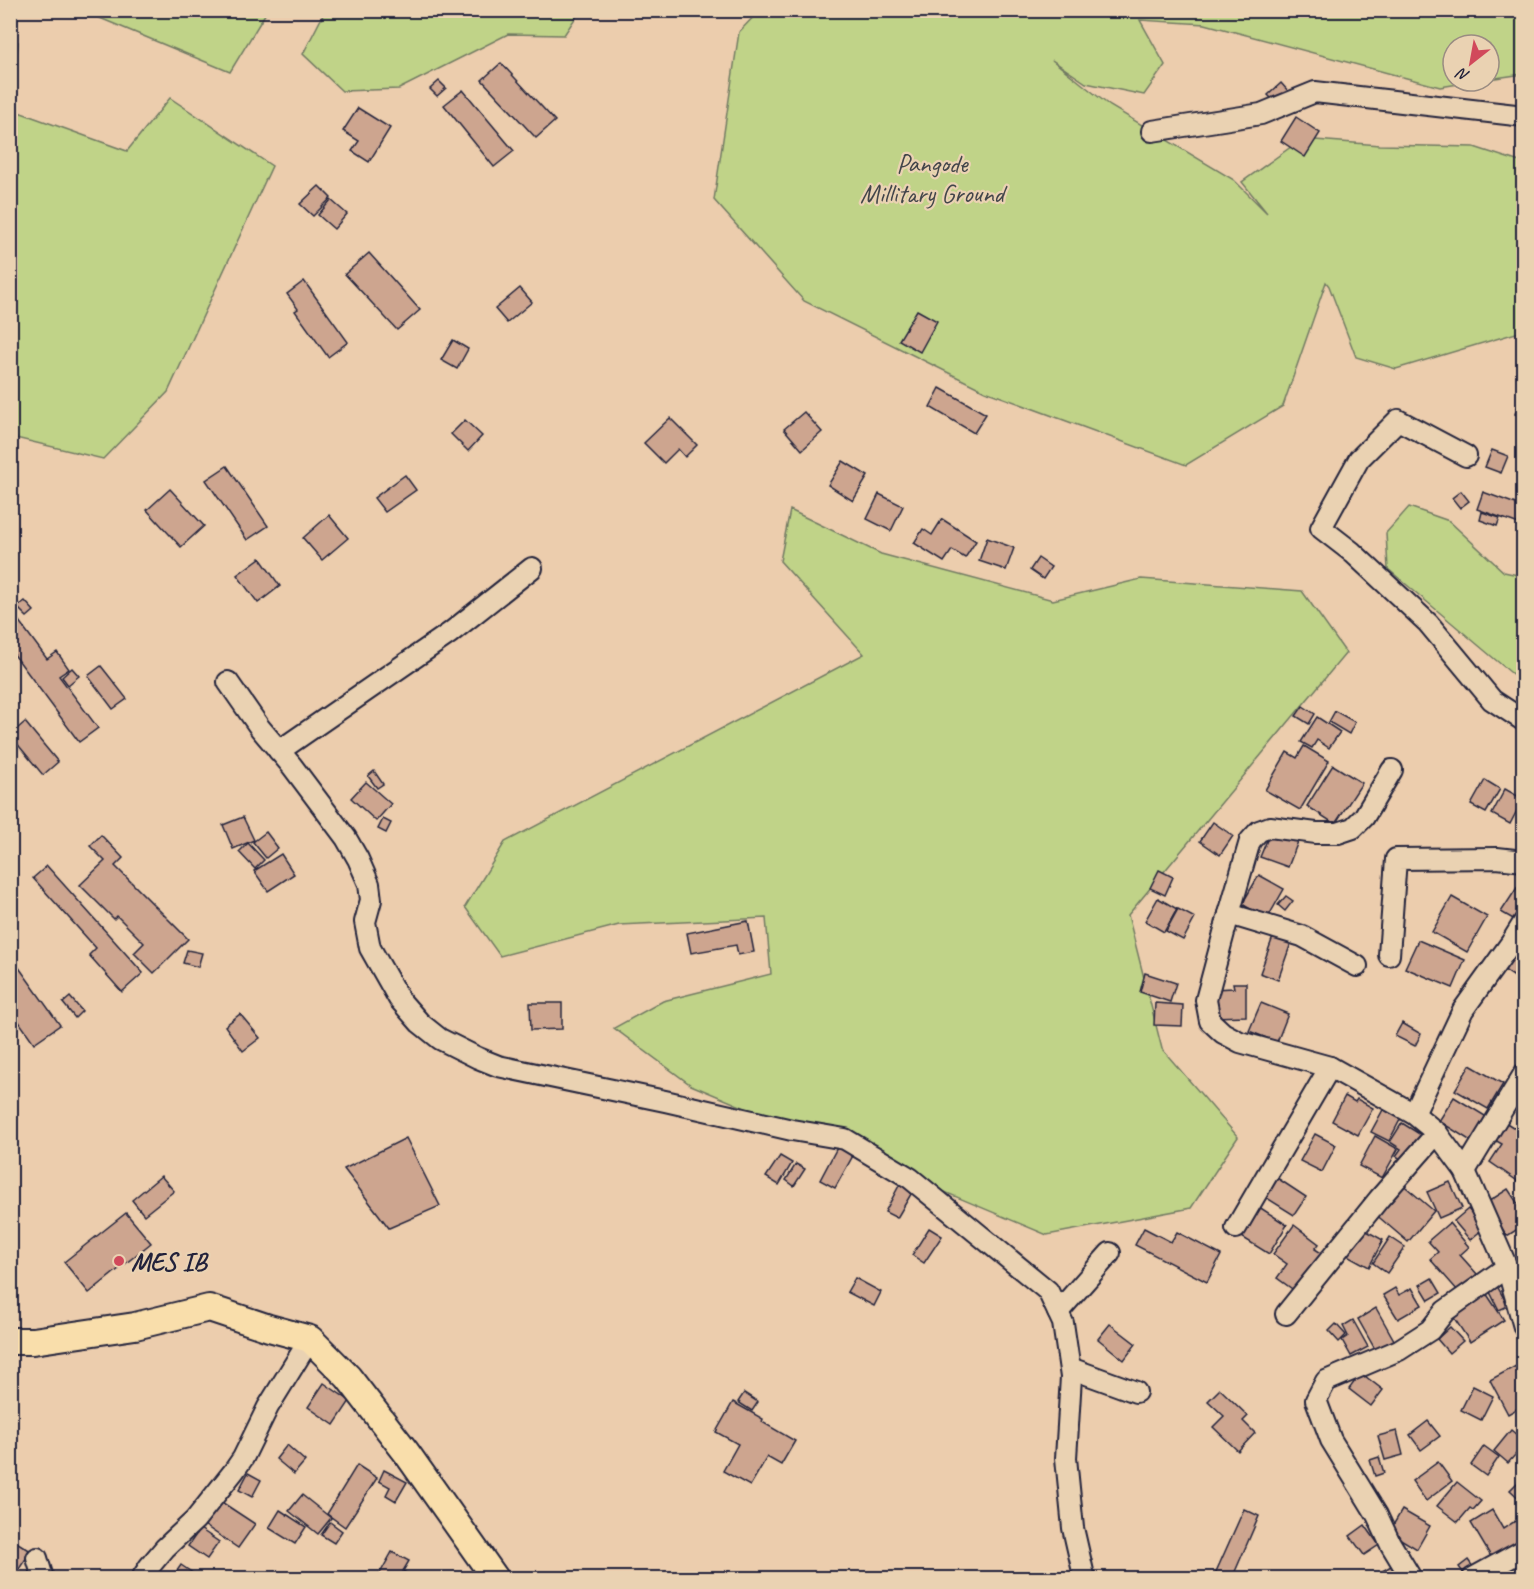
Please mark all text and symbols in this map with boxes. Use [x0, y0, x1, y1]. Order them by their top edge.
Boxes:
north arrow [1441, 33, 1501, 93]
text: N [1452, 62, 1473, 86]
park label: Pangode Millitary Ground [860, 147, 1008, 210]
place label: MES IB [131, 1245, 209, 1278]
marker: MES IB [112, 1254, 126, 1268]

